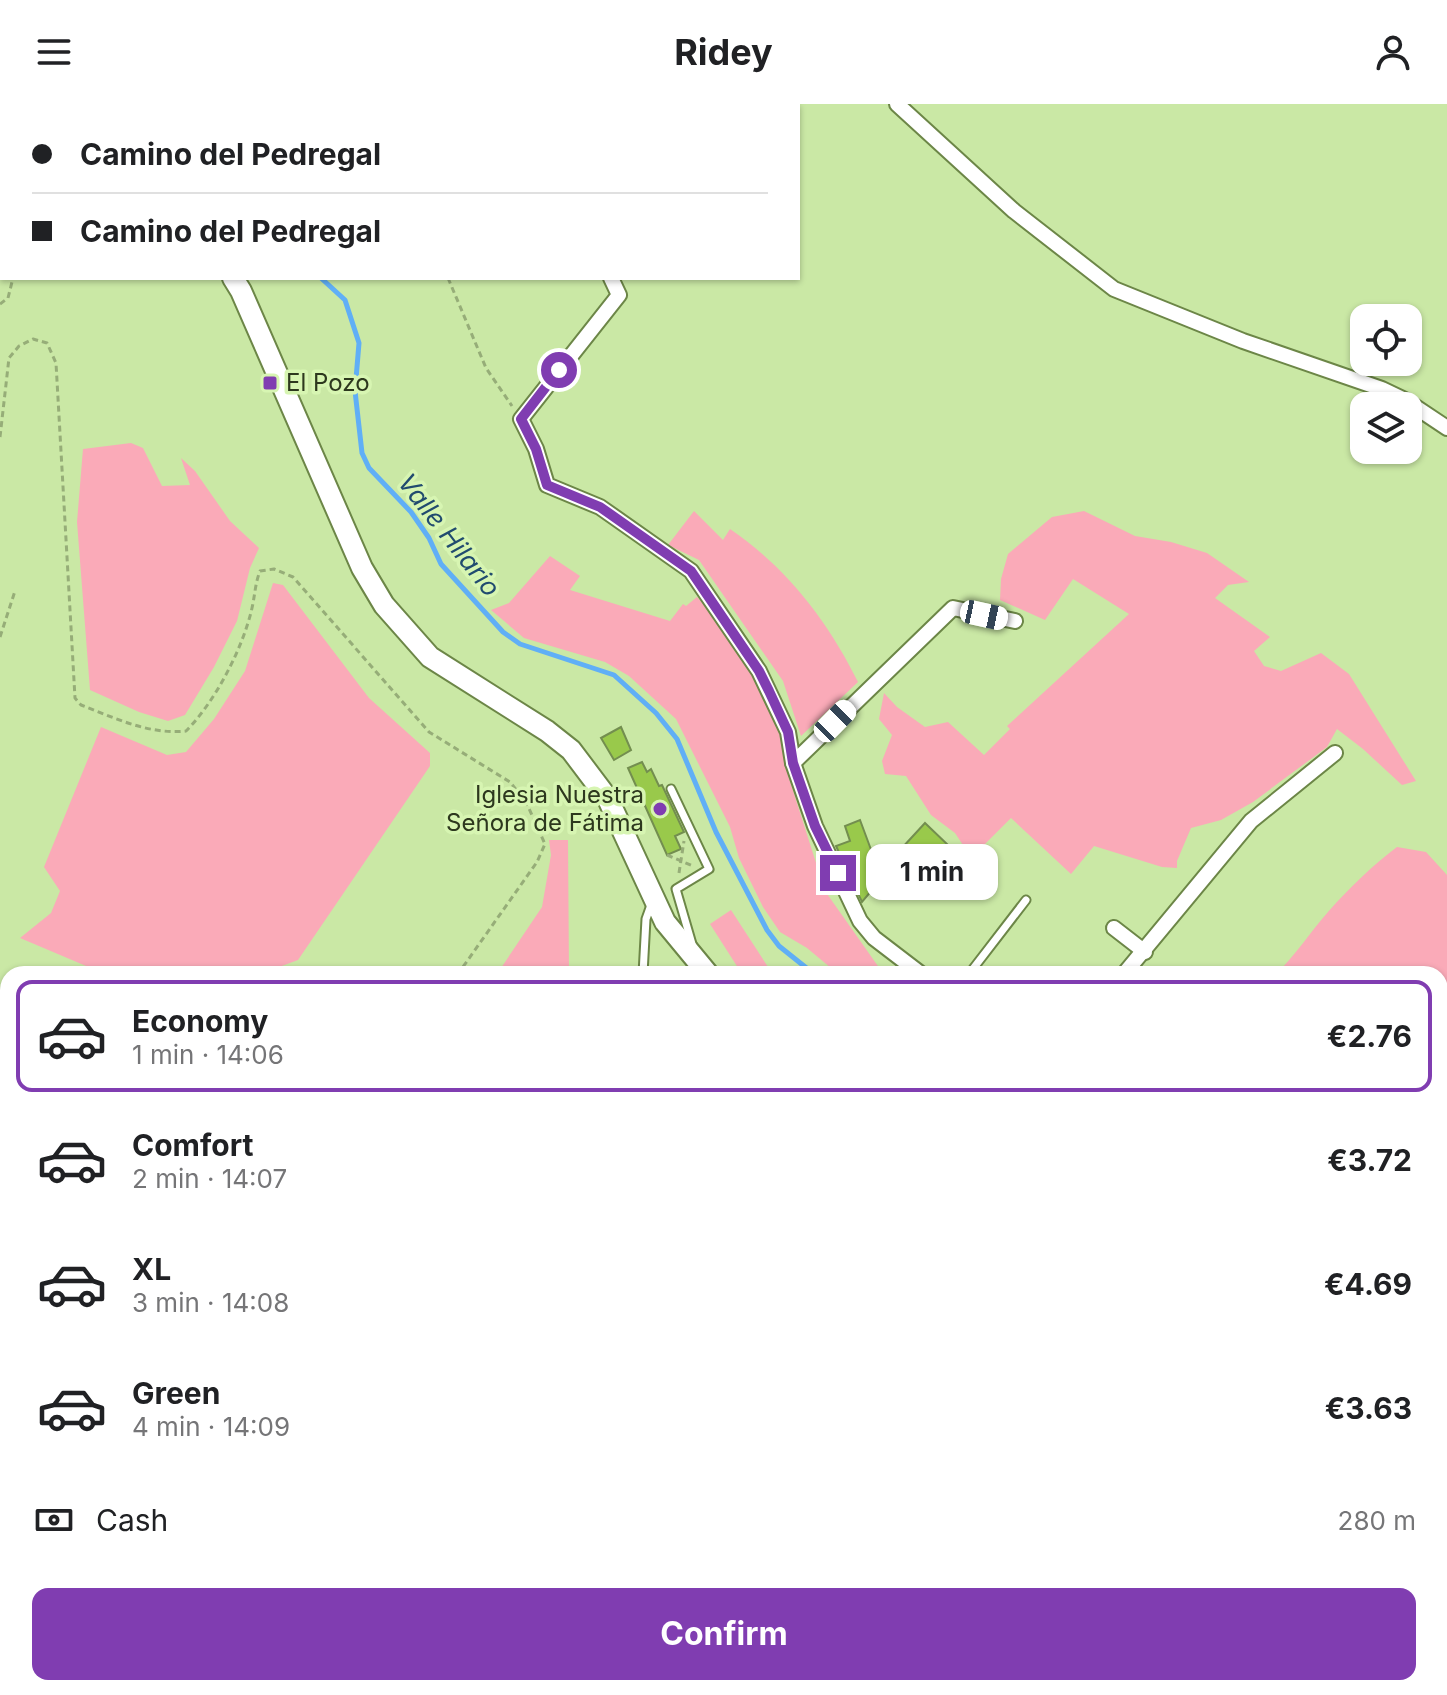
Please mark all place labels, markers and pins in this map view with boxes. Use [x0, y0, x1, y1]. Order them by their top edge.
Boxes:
place label: El Pozo [286, 368, 370, 397]
marker: El Pozo [261, 374, 279, 392]
place label: Iglesia Nuestra Señora de Fátima [446, 780, 644, 837]
marker: Iglesia Nuestra Señora de Fátima [651, 800, 669, 818]

